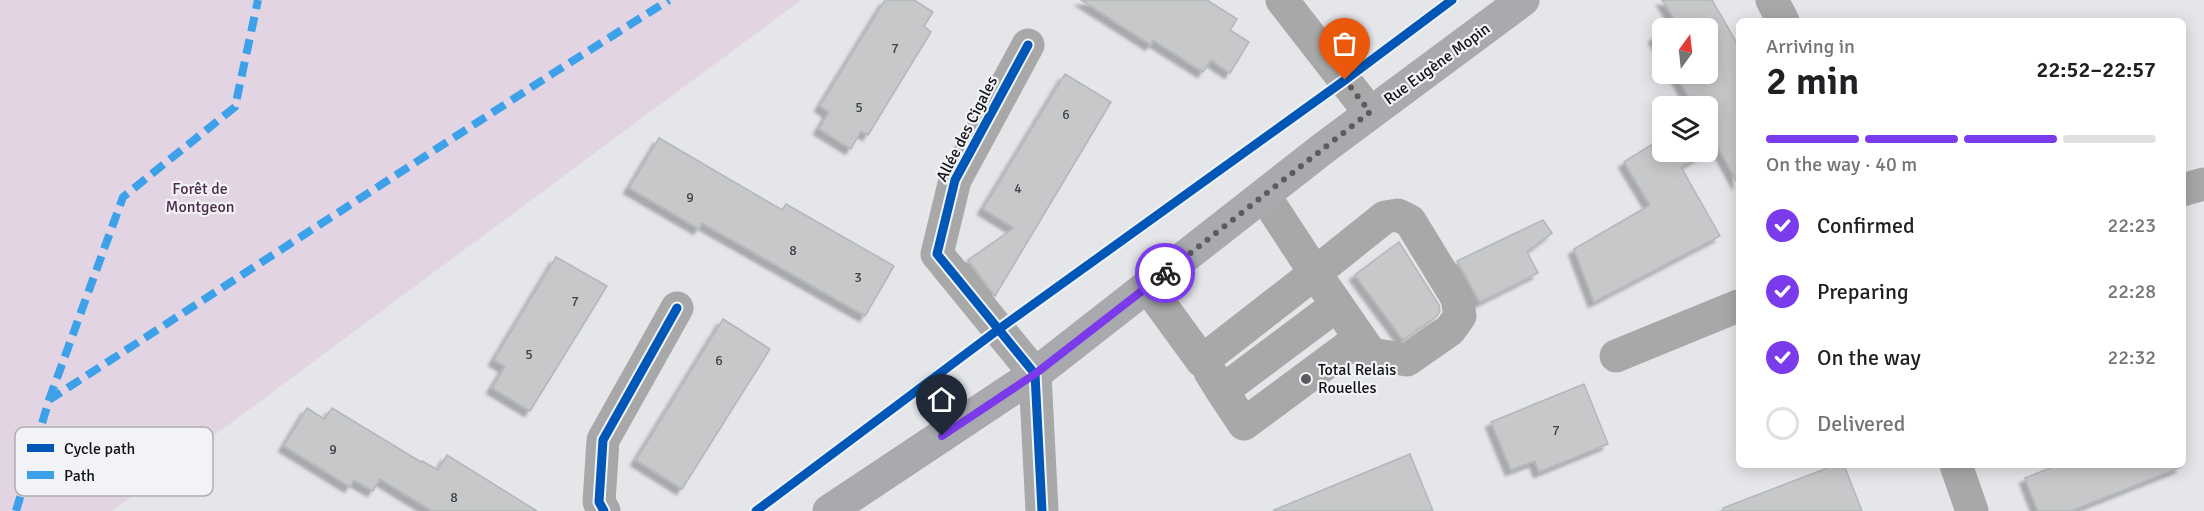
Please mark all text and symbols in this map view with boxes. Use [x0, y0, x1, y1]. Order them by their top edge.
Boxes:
pin [1319, 18, 1370, 80]
north arrow [1652, 18, 1718, 84]
map controls [1652, 18, 1718, 162]
street label: Rue Eugène Mopin [1380, 19, 1494, 109]
icon: bag [1328, 27, 1361, 60]
text: Arriving in [1766, 34, 1855, 59]
house number: 7 [891, 40, 899, 57]
text: 22:52–22:57 [2037, 56, 2156, 83]
text: 2 min [1766, 57, 1859, 105]
street label: Allée des Cigales [932, 73, 1002, 185]
button: layers [1652, 96, 1718, 162]
house number: 5 [855, 99, 863, 116]
house number: 6 [1062, 106, 1070, 123]
text: On the way · 40 m [1766, 152, 1917, 177]
park label: Forêt de Montgeon [166, 179, 235, 217]
house number: 4 [1014, 180, 1022, 197]
house number: 9 [686, 189, 694, 206]
icon: check [1766, 209, 1799, 242]
text: Confirmed [1817, 212, 1915, 239]
text: 22:23 [2107, 213, 2156, 238]
house number: 8 [789, 242, 797, 259]
courier [1135, 243, 1195, 303]
icon: bike [1149, 257, 1182, 290]
house number: 3 [854, 269, 862, 286]
icon: check [1766, 275, 1799, 308]
text: Preparing [1817, 278, 1909, 305]
text: 22:28 [2107, 279, 2156, 304]
house number: 7 [571, 293, 579, 310]
icon: check [1766, 341, 1799, 374]
text: On the way [1817, 344, 1921, 371]
text: 22:32 [2107, 345, 2156, 370]
house number: 5 [525, 346, 533, 363]
house number: 6 [715, 352, 723, 369]
place label: Total Relais Rouelles [1318, 360, 1396, 398]
marker: Total Relais Rouelles [1299, 372, 1313, 386]
pin [916, 374, 967, 436]
icon: home [925, 383, 958, 416]
text: Delivered [1817, 410, 1905, 437]
house number: 7 [1552, 422, 1560, 439]
legend [15, 427, 213, 496]
text: Cycle path [64, 439, 135, 459]
house number: 9 [329, 441, 337, 458]
text: Path [64, 466, 95, 486]
house number: 8 [450, 489, 458, 506]

